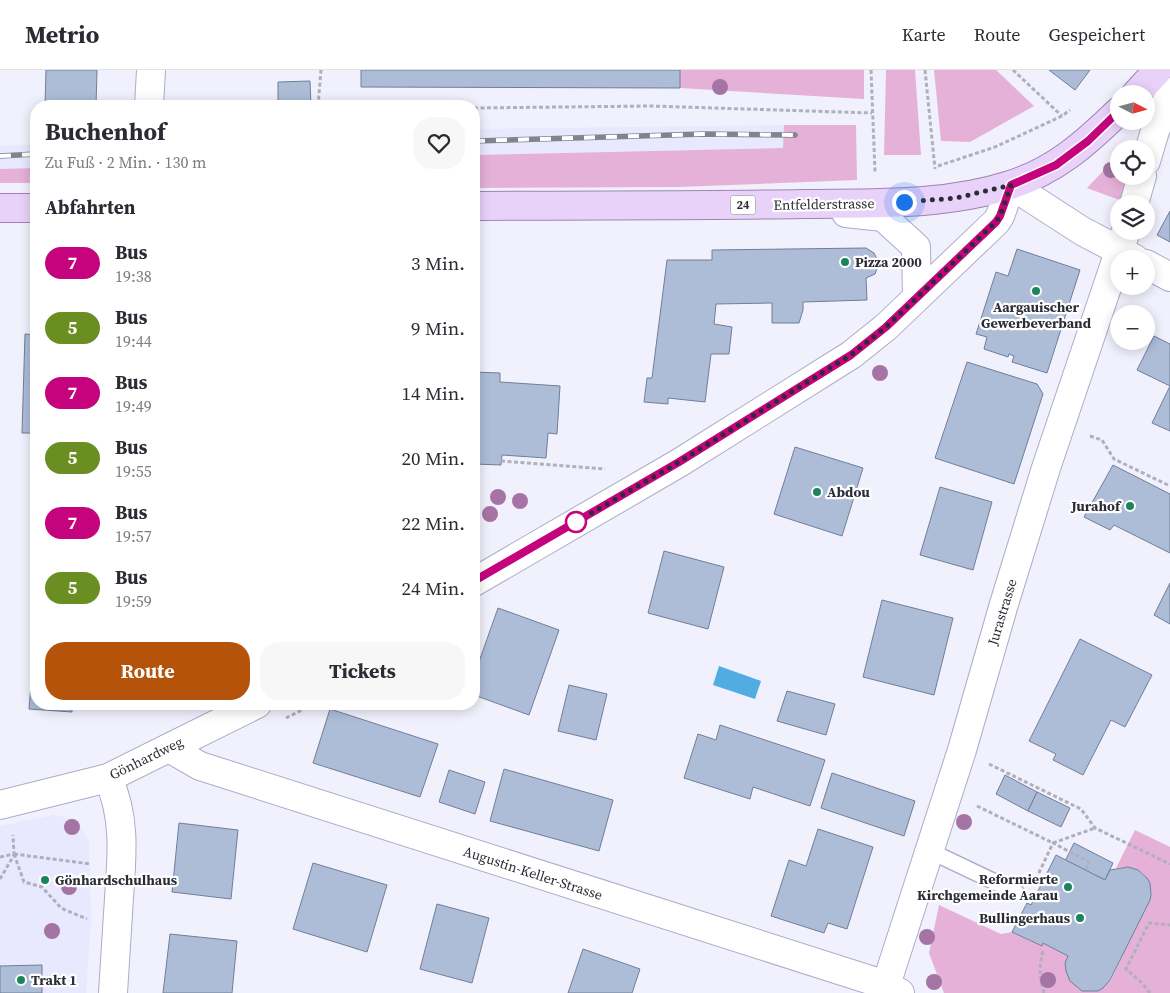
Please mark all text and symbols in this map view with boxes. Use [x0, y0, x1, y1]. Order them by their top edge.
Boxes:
text: Metrio [25, 18, 99, 51]
text: Karte [902, 22, 946, 47]
text: Route [974, 22, 1020, 47]
text: Gespeichert [1048, 22, 1145, 47]
north arrow [1110, 85, 1155, 130]
map controls [1110, 85, 1155, 350]
text: Buchenhof [45, 115, 166, 148]
button: heart [413, 117, 465, 169]
button: locate [1110, 140, 1155, 185]
text: Zu Fuß · 2 Min. · 130 m [45, 151, 207, 173]
your location [892, 190, 917, 215]
street label: Entfelderstrasse [773, 193, 875, 215]
text: Abfahrten [45, 194, 135, 220]
button: layers [1110, 195, 1155, 240]
road number: 24 [730, 196, 756, 214]
text: Bus [115, 239, 147, 265]
text: 7 [68, 250, 77, 275]
text: 3 Min. [411, 250, 465, 276]
button: + [1110, 250, 1155, 295]
place label: Pizza 2000 [855, 252, 922, 272]
marker: Pizza 2000 [839, 256, 851, 268]
text: 19:38 [115, 265, 152, 287]
marker: Aargauischer Gewerbeverband [1030, 285, 1042, 297]
place label: Aargauischer Gewerbeverband [981, 297, 1092, 333]
text: Bus [115, 304, 147, 330]
button: − [1110, 305, 1155, 350]
text: 5 [68, 315, 77, 340]
text: 9 Min. [411, 315, 465, 341]
text: 19:44 [115, 330, 152, 352]
text: Bus [115, 369, 147, 395]
text: 7 [68, 380, 77, 405]
text: 14 Min. [402, 380, 465, 406]
text: 19:49 [115, 395, 152, 417]
text: Bus [115, 434, 147, 460]
text: 5 [68, 445, 77, 470]
text: 20 Min. [402, 445, 465, 471]
text: 19:55 [115, 460, 152, 482]
place label: Abdou [827, 482, 870, 502]
marker: Abdou [811, 486, 823, 498]
place label: Jurahof [1070, 496, 1122, 516]
text: Bus [115, 499, 147, 525]
marker: Jurahof [1124, 500, 1136, 512]
text: 7 [68, 510, 77, 535]
text: 22 Min. [402, 510, 465, 536]
unlabelled marker [565, 511, 587, 533]
text: 19:57 [115, 525, 152, 547]
text: Bus [115, 564, 147, 590]
text: 5 [68, 575, 77, 600]
text: 24 Min. [402, 575, 465, 601]
street label: Jurastrasse [982, 576, 1022, 649]
text: 19:59 [115, 590, 152, 612]
button: Route [45, 642, 250, 700]
button: Tickets [260, 642, 465, 700]
street label: Gönhardweg [106, 732, 186, 784]
street label: Augustin-Keller-Strasse [461, 841, 605, 905]
place label: Reformierte Kirchgemeinde Aarau [917, 869, 1058, 905]
place label: Gönhardschulhaus [55, 870, 178, 890]
marker: Gönhardschulhaus [39, 874, 51, 886]
marker: Reformierte Kirchgemeinde Aarau [1062, 881, 1074, 893]
place label: Bullingerhaus [979, 908, 1071, 928]
marker: Bullingerhaus [1074, 912, 1086, 924]
place label: Trakt 1 [31, 970, 77, 990]
marker: Trakt 1 [15, 974, 27, 986]

